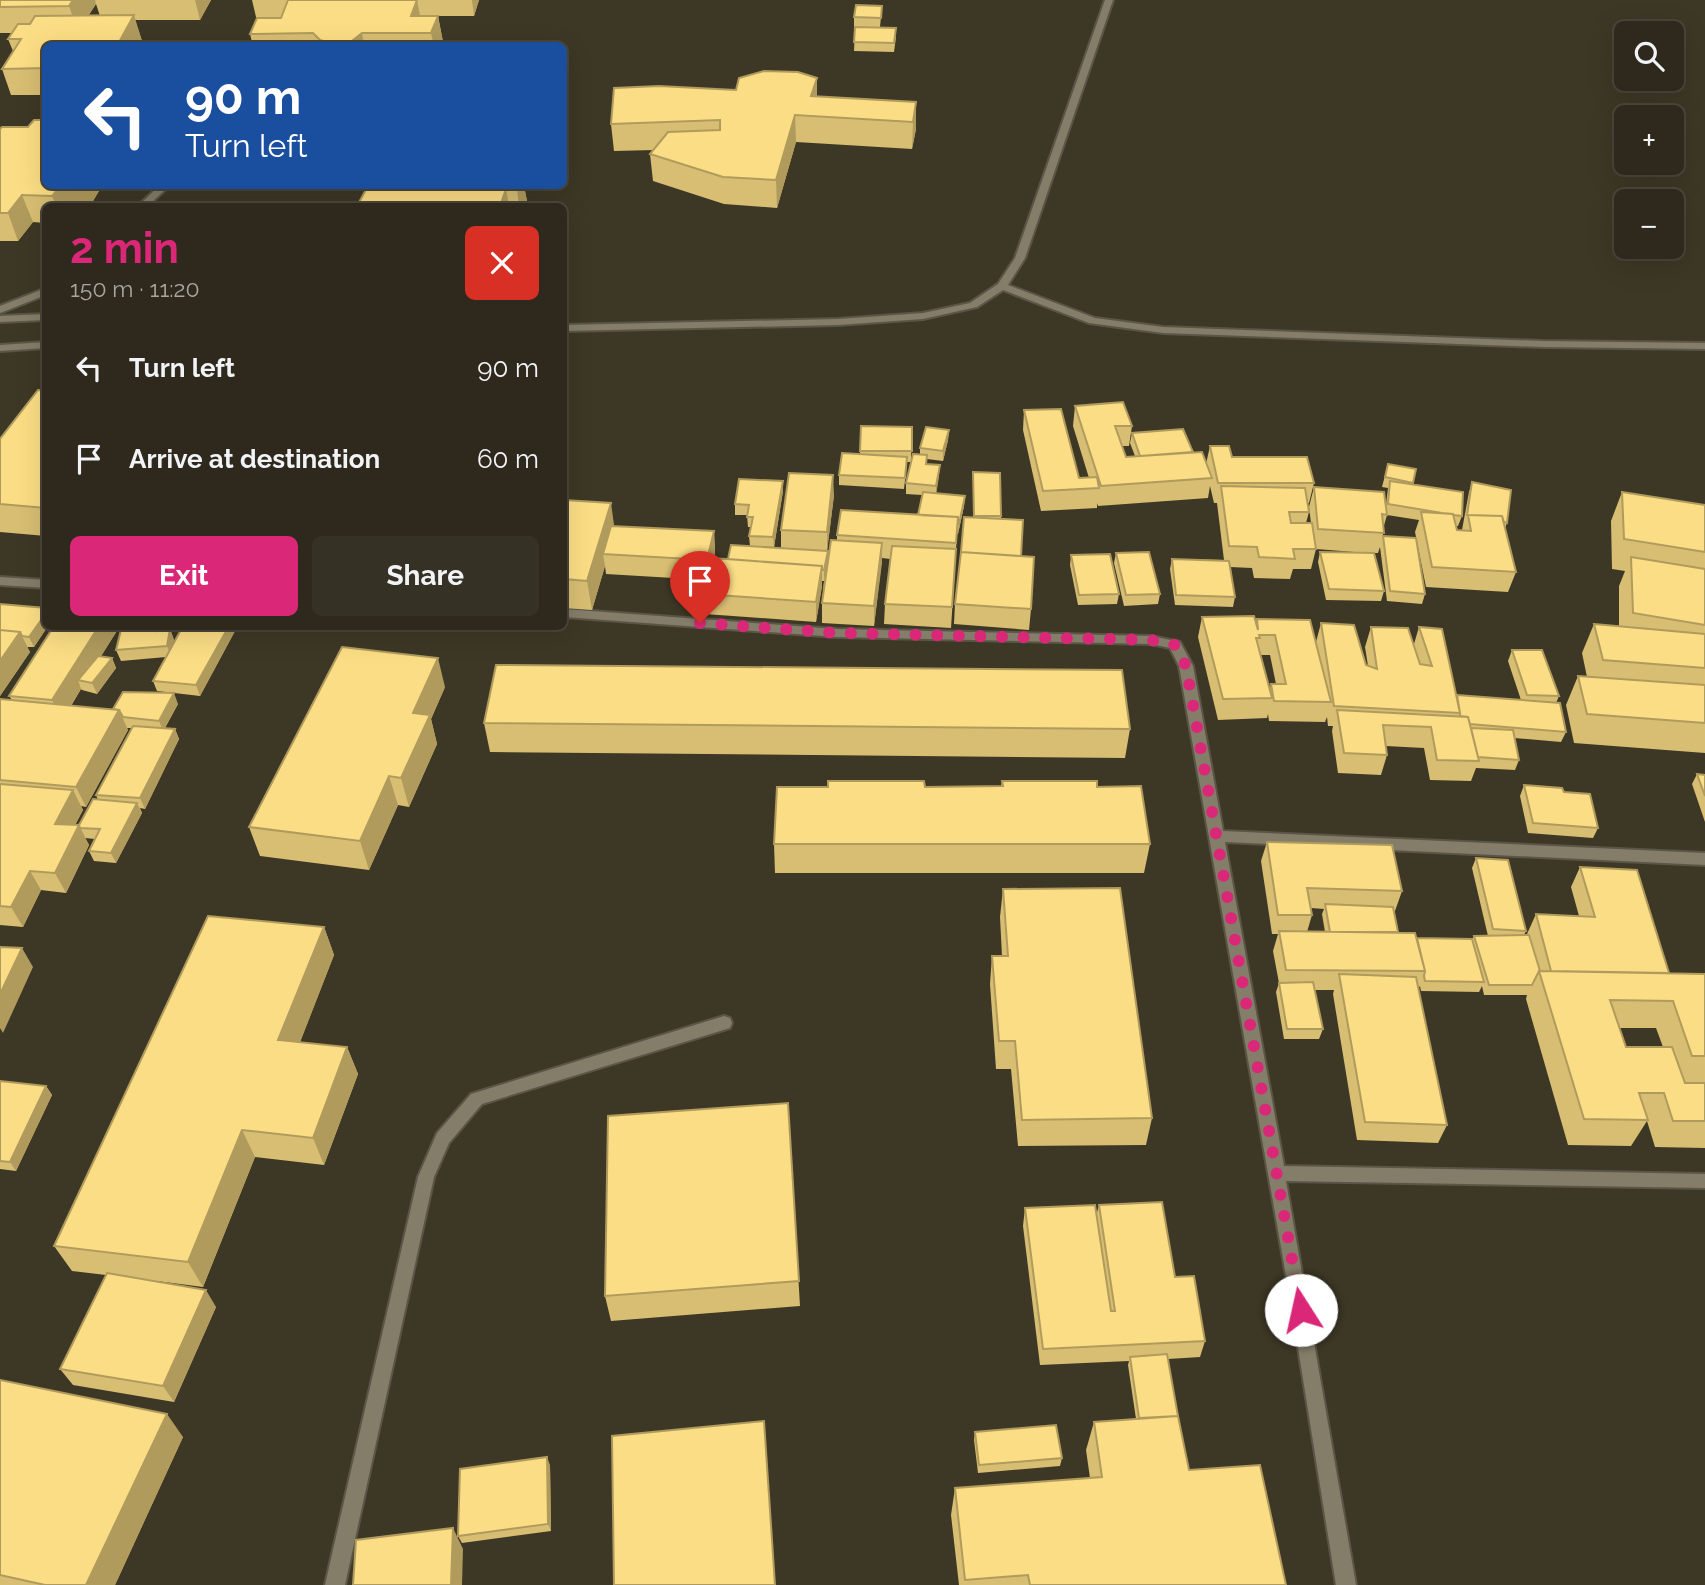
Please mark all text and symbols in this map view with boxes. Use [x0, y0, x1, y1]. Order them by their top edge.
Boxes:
map controls [1614, 21, 1684, 259]
button: search [1614, 21, 1684, 91]
text: 90 m [185, 68, 301, 125]
icon: left [70, 70, 161, 161]
button: + [1614, 105, 1684, 175]
text: Turn left [185, 127, 307, 164]
button: − [1614, 189, 1684, 259]
text: 2 min [70, 224, 179, 273]
button: close [465, 226, 539, 300]
text: 150 m · 11:20 [70, 275, 200, 302]
icon: left [70, 349, 108, 387]
text: Turn left [129, 353, 235, 383]
text: 90 m [477, 353, 539, 383]
icon: arrive [70, 440, 108, 478]
text: Arrive at destination [129, 444, 380, 474]
text: 60 m [477, 444, 539, 474]
button: Exit [70, 536, 298, 616]
button: Share [312, 536, 539, 616]
pin [670, 551, 730, 623]
icon: arrive [681, 562, 719, 600]
position arrow [1264, 1273, 1338, 1347]

